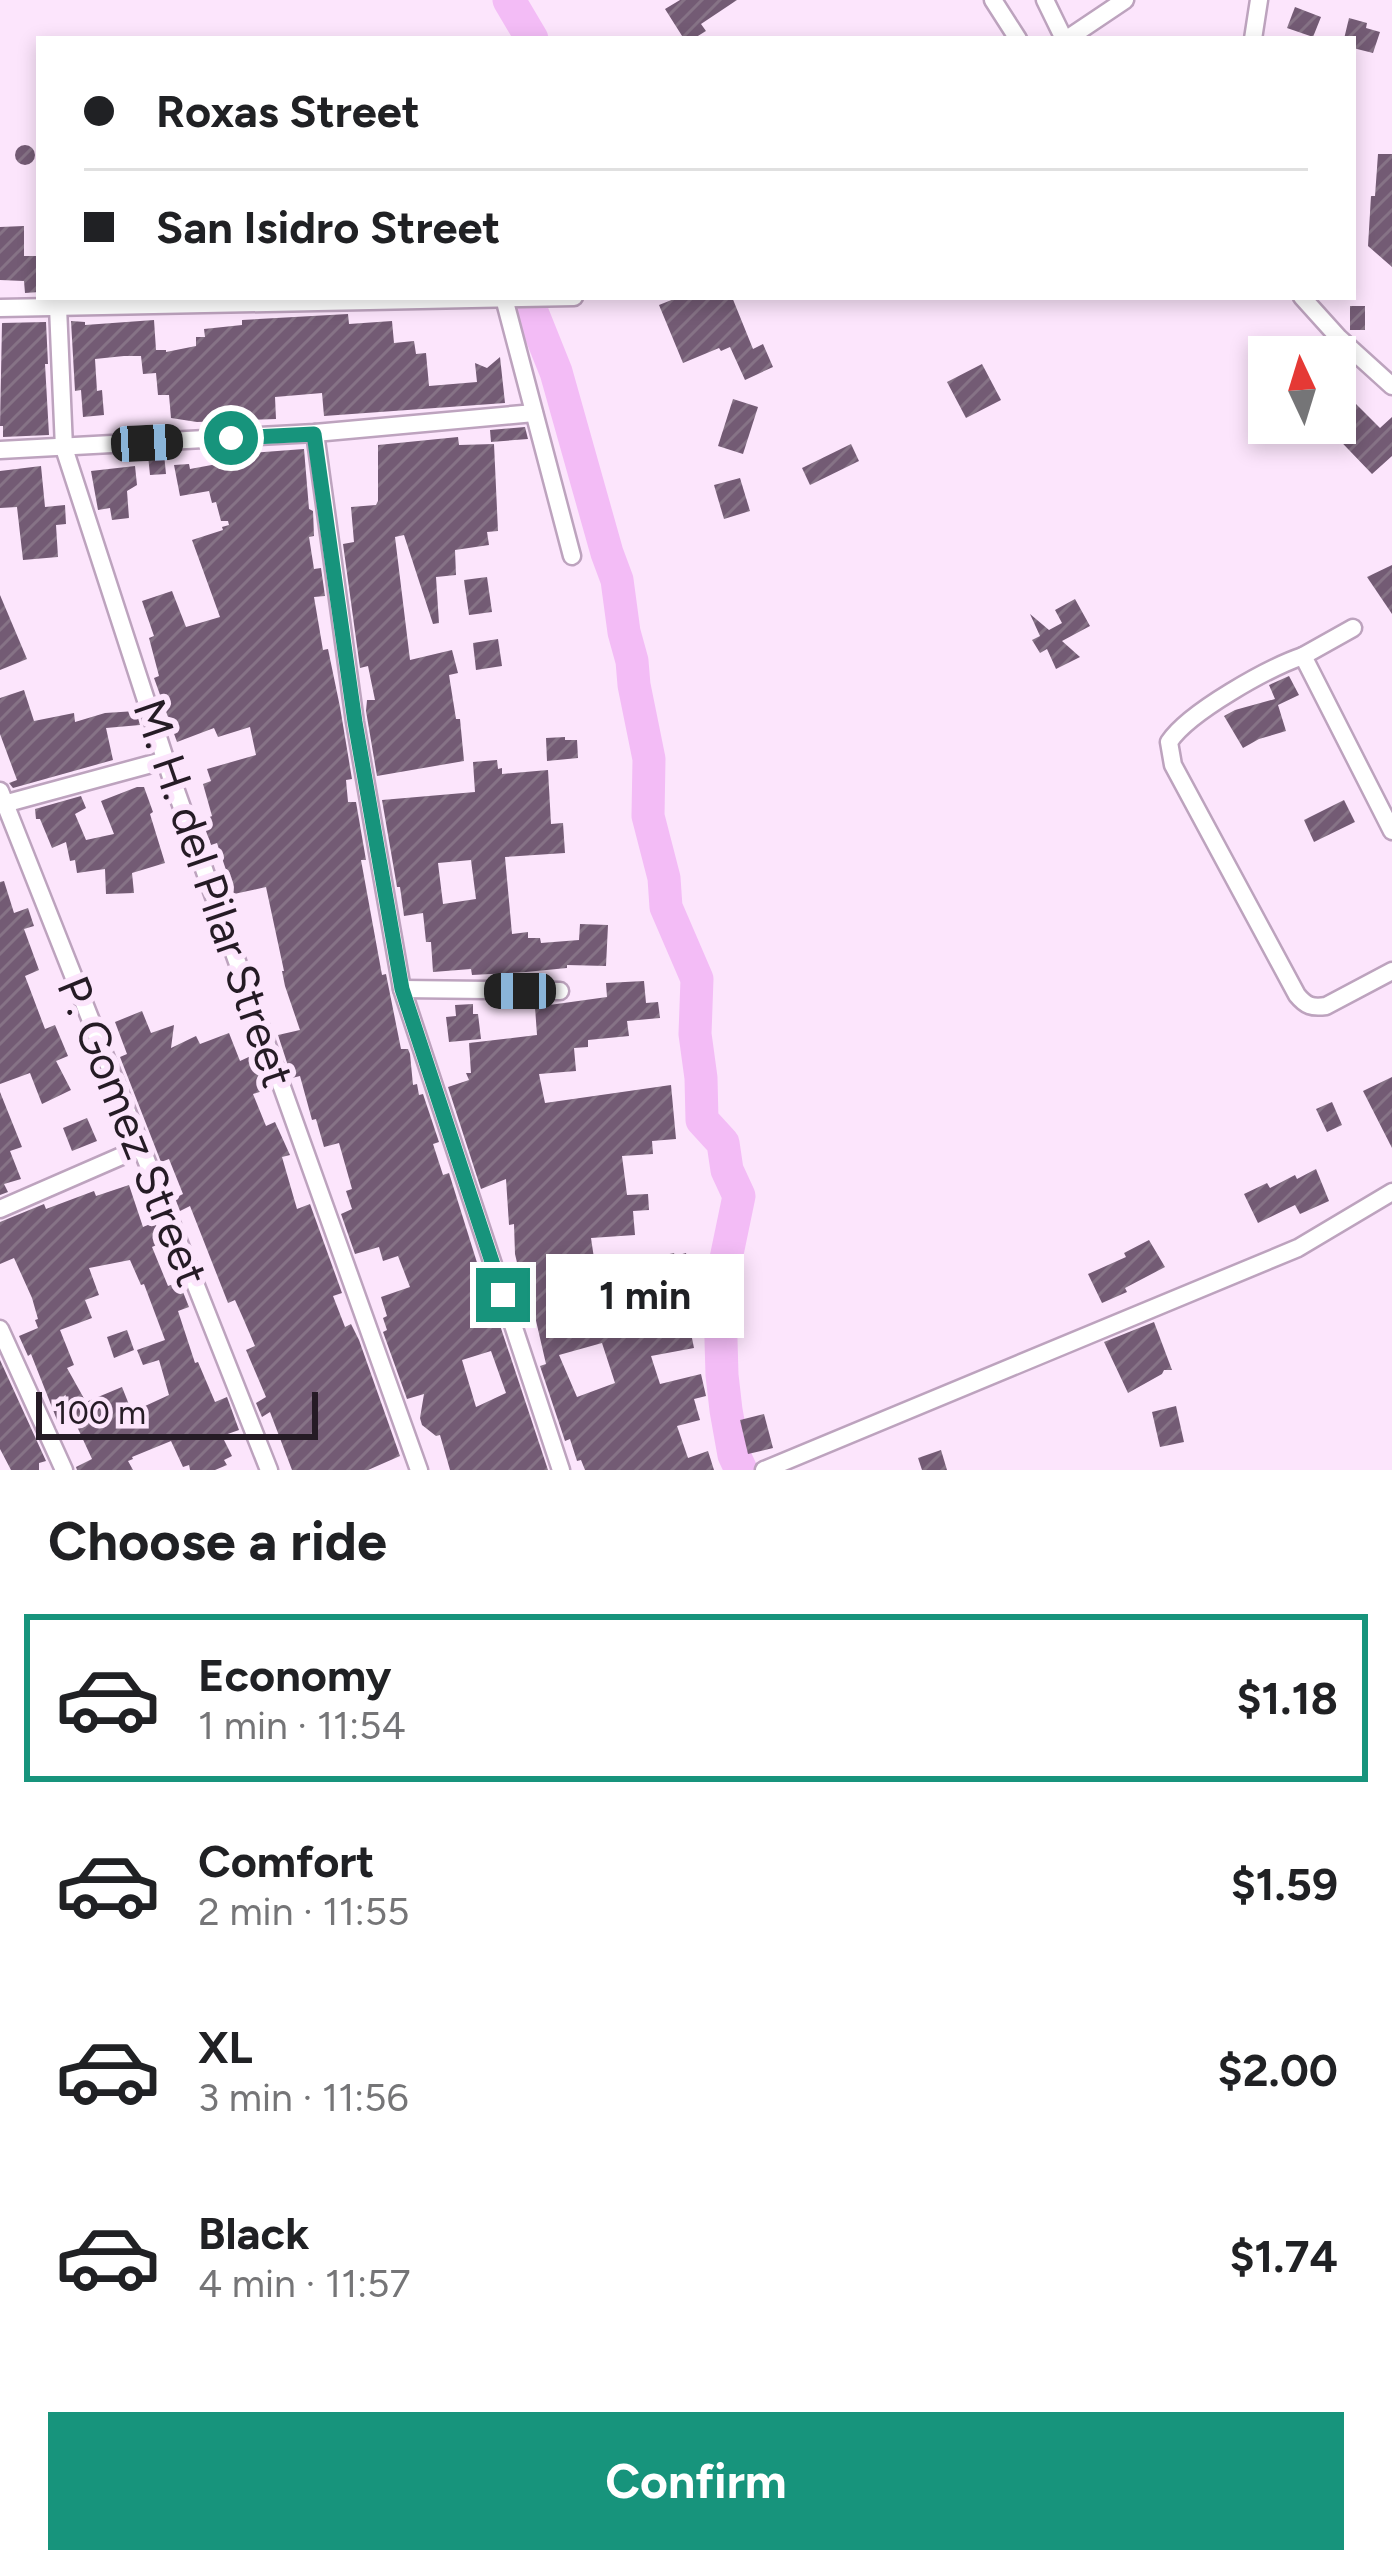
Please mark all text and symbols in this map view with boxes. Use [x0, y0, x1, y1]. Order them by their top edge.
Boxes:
text: Roxas Street [156, 84, 420, 138]
text: San Isidro Street [156, 200, 500, 254]
north arrow [1248, 336, 1356, 444]
map controls [1248, 336, 1356, 444]
route start [204, 411, 258, 465]
car [110, 423, 184, 463]
street label: M. H. del Pilar Street [122, 692, 306, 1094]
street label: P. Gomez Street [46, 968, 220, 1294]
car [484, 973, 556, 1009]
callout: 1 min [545, 1253, 743, 1337]
route end [476, 1268, 530, 1322]
text: 1 min [599, 1272, 691, 1319]
scale bar [36, 1386, 318, 1439]
text: 100 m [54, 1393, 146, 1432]
text: Choose a ride [48, 1509, 387, 1574]
icon: car [54, 1644, 162, 1752]
text: Economy [198, 1648, 391, 1702]
text: $1.18 [1236, 1671, 1338, 1725]
text: 1 min · 11:54 [198, 1702, 406, 1749]
icon: car [54, 1830, 162, 1938]
text: Comfort [198, 1834, 374, 1888]
text: $1.59 [1231, 1857, 1338, 1911]
text: 2 min · 11:55 [198, 1888, 410, 1935]
icon: car [54, 2016, 162, 2124]
text: XL [198, 2020, 253, 2074]
text: $2.00 [1218, 2043, 1338, 2097]
text: 3 min · 11:56 [198, 2074, 409, 2121]
icon: car [54, 2202, 162, 2310]
text: Black [198, 2206, 309, 2260]
text: $1.74 [1229, 2229, 1338, 2283]
text: 4 min · 11:57 [198, 2260, 410, 2307]
button: Confirm [48, 2412, 1344, 2550]

